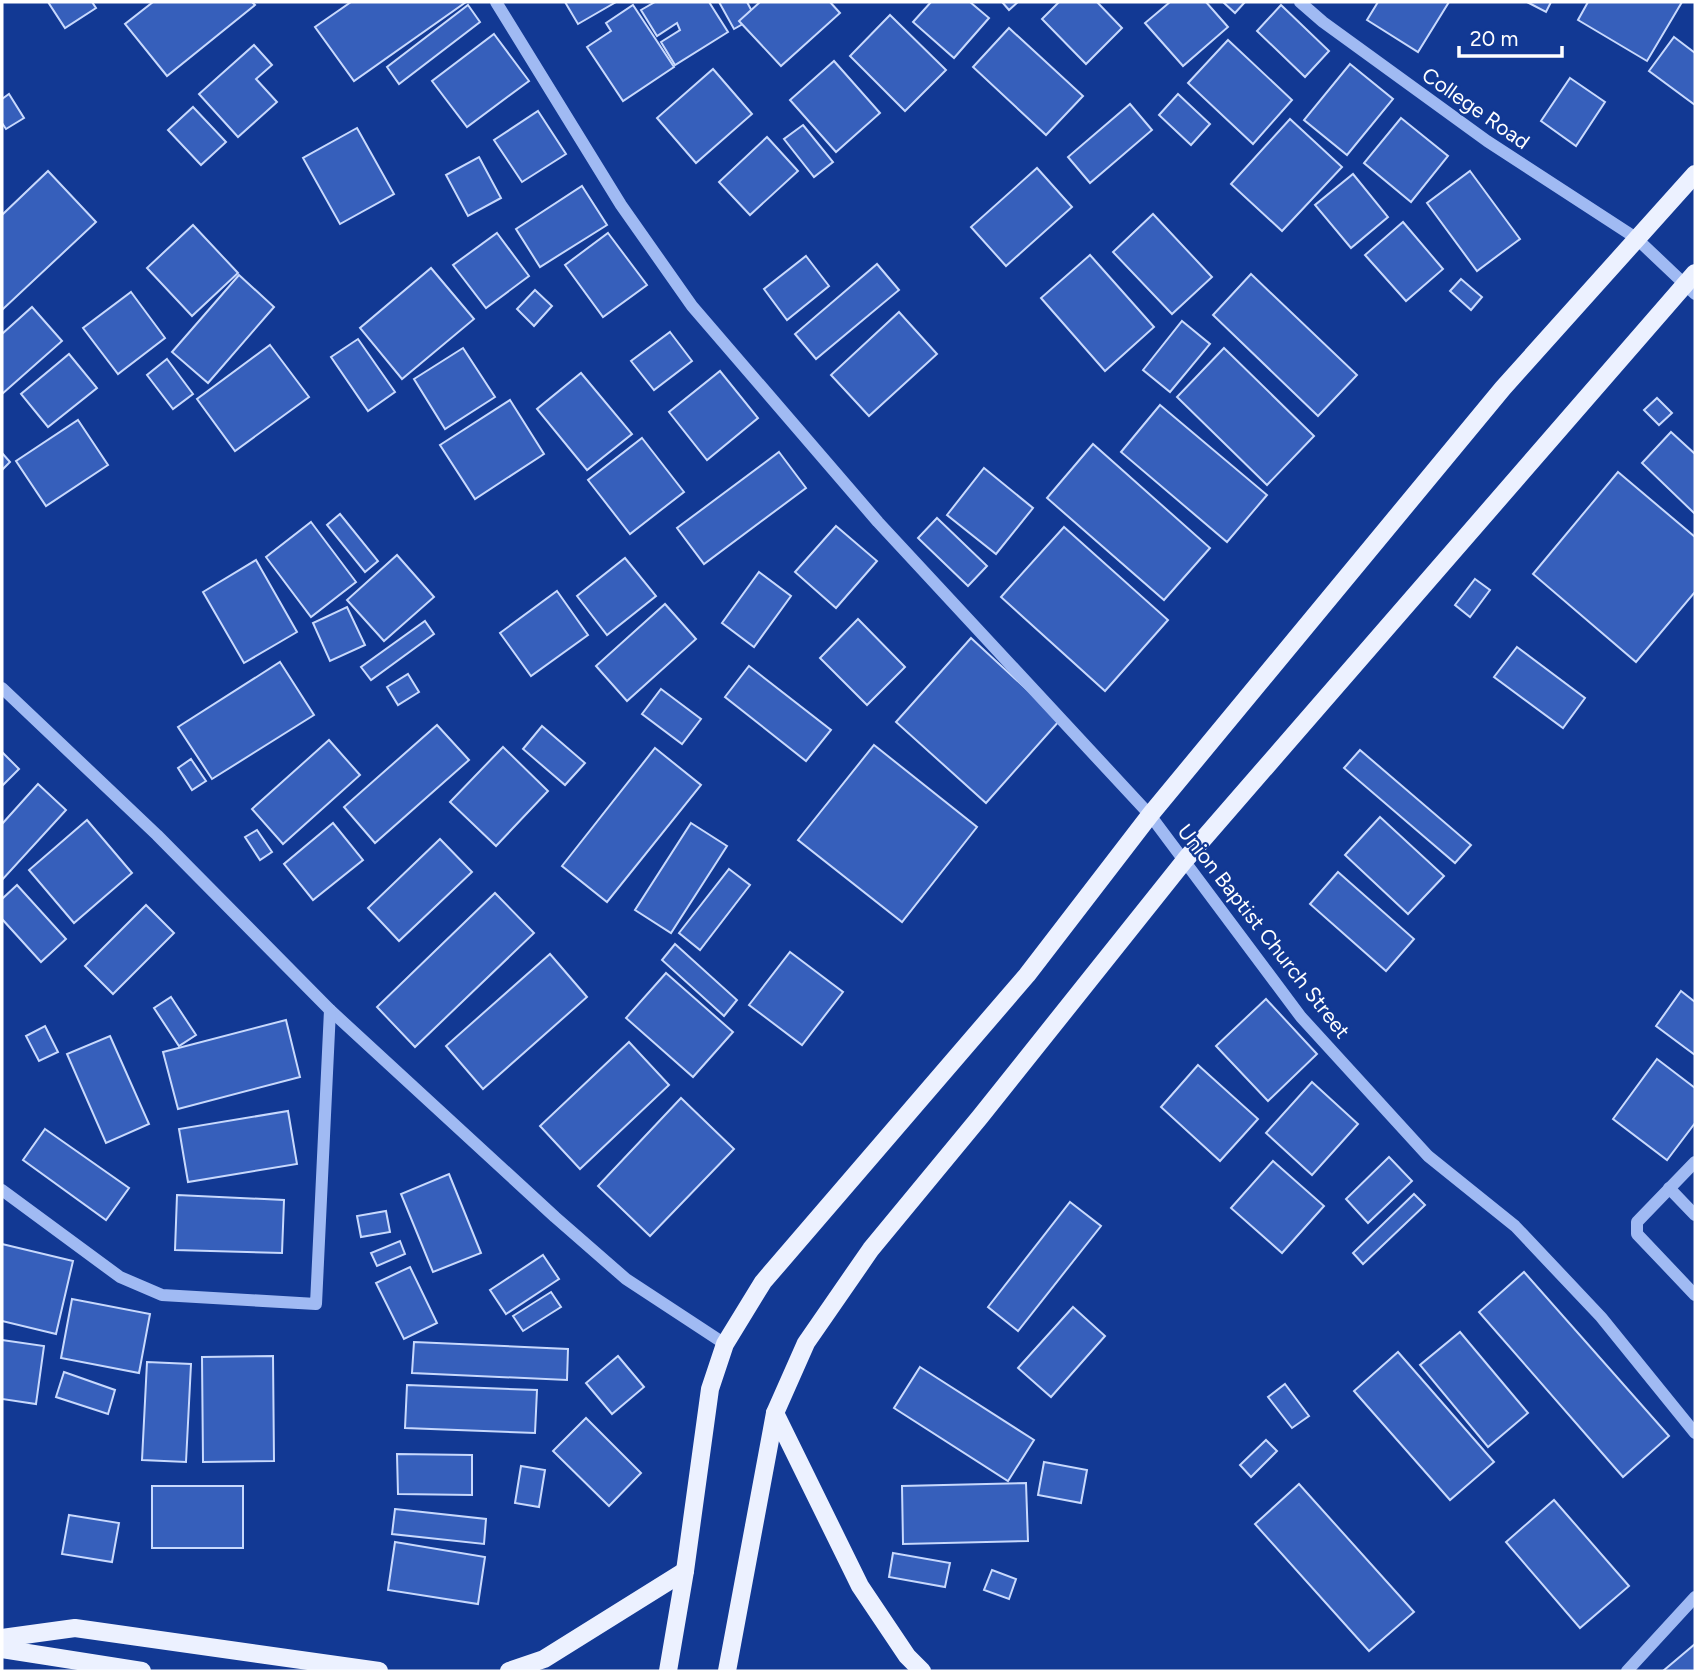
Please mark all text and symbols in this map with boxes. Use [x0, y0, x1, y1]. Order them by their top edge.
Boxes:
scale bar [1459, 14, 1562, 58]
text: 20 m [1470, 26, 1518, 51]
street label: College Road [1417, 62, 1535, 154]
street label: Union Baptist Church Street [1173, 819, 1355, 1043]

